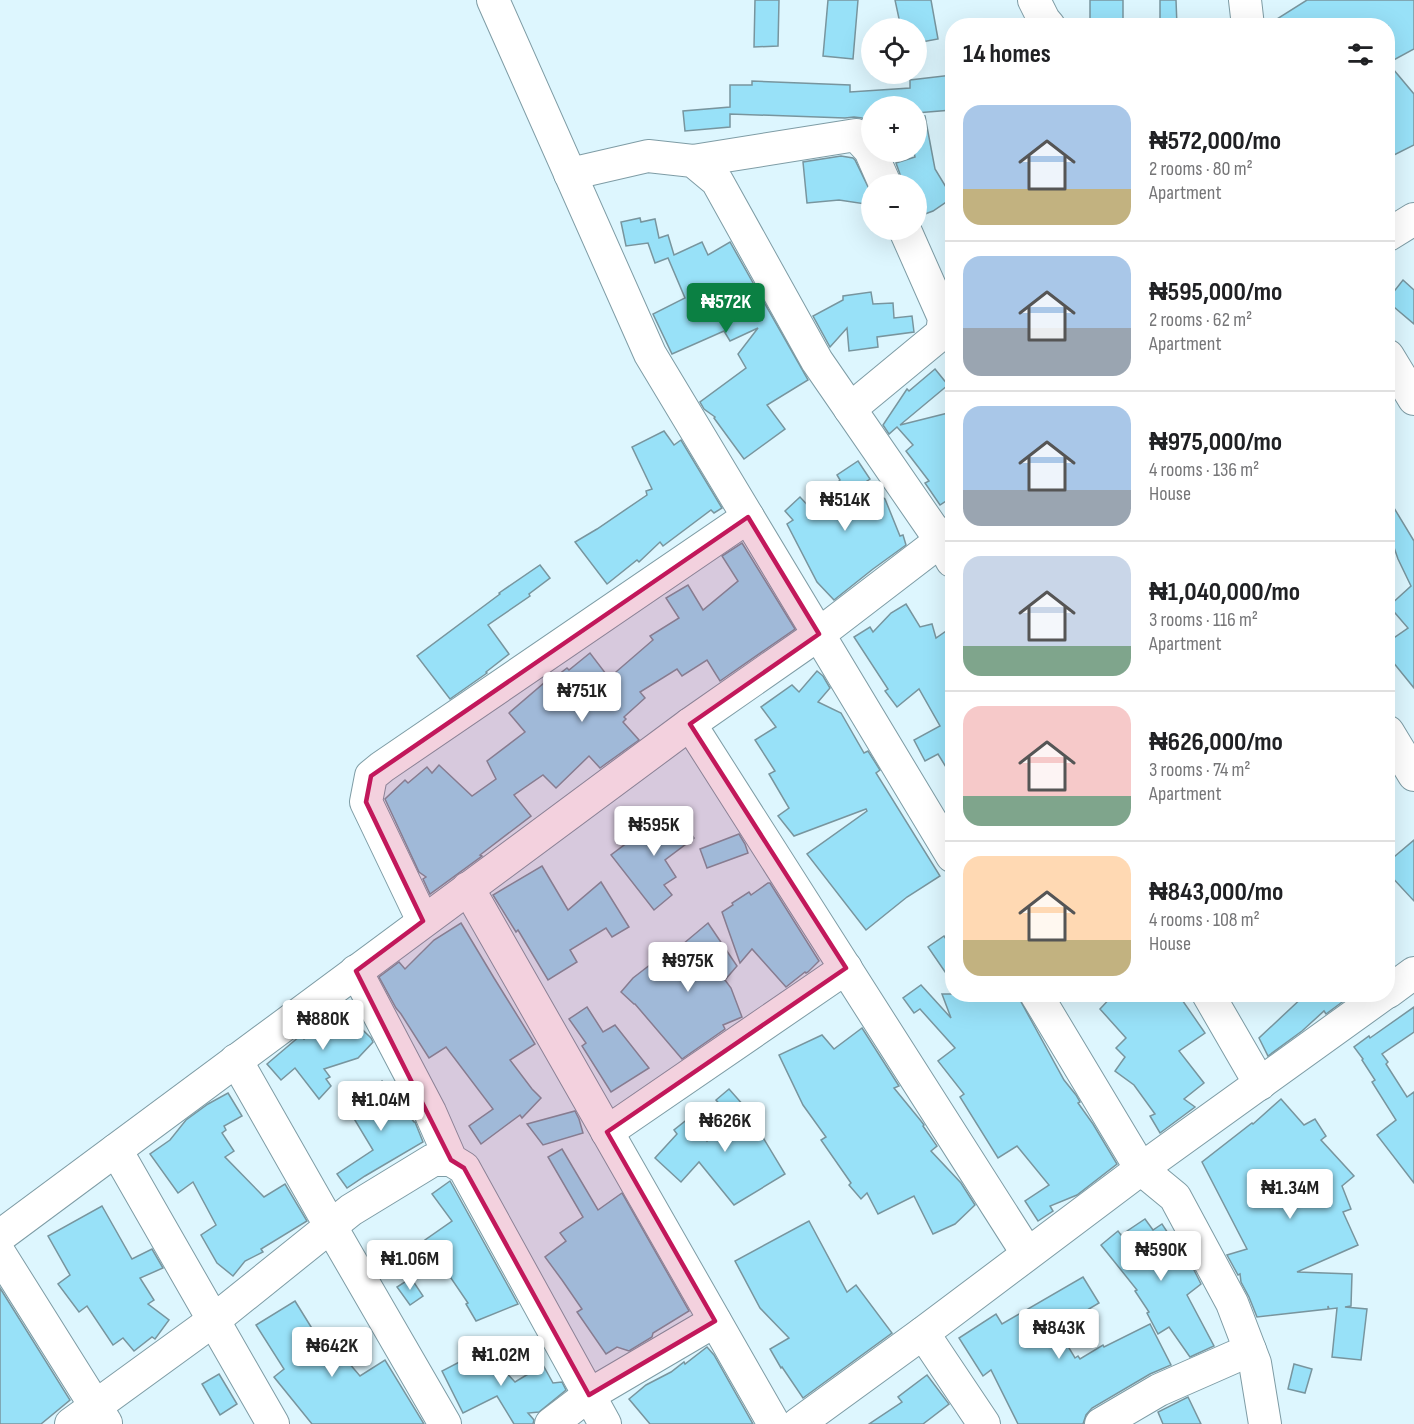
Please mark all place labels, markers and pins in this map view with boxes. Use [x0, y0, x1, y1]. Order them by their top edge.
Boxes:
pin: ₦572K [684, 283, 768, 334]
pin: ₦514K [803, 481, 887, 532]
pin: ₦751K [540, 672, 624, 723]
pin: ₦595K [612, 806, 696, 857]
pin: ₦975K [646, 942, 730, 993]
pin: ₦880K [281, 1000, 365, 1051]
pin: ₦1.04M [332, 1081, 430, 1132]
pin: ₦626K [683, 1102, 767, 1153]
pin: ₦1.34M [1241, 1169, 1339, 1220]
pin: ₦590K [1119, 1231, 1203, 1282]
pin: ₦1.06M [361, 1240, 459, 1291]
pin: ₦843K [1017, 1309, 1101, 1360]
pin: ₦642K [290, 1327, 374, 1378]
pin: ₦1.02M [452, 1336, 550, 1387]

